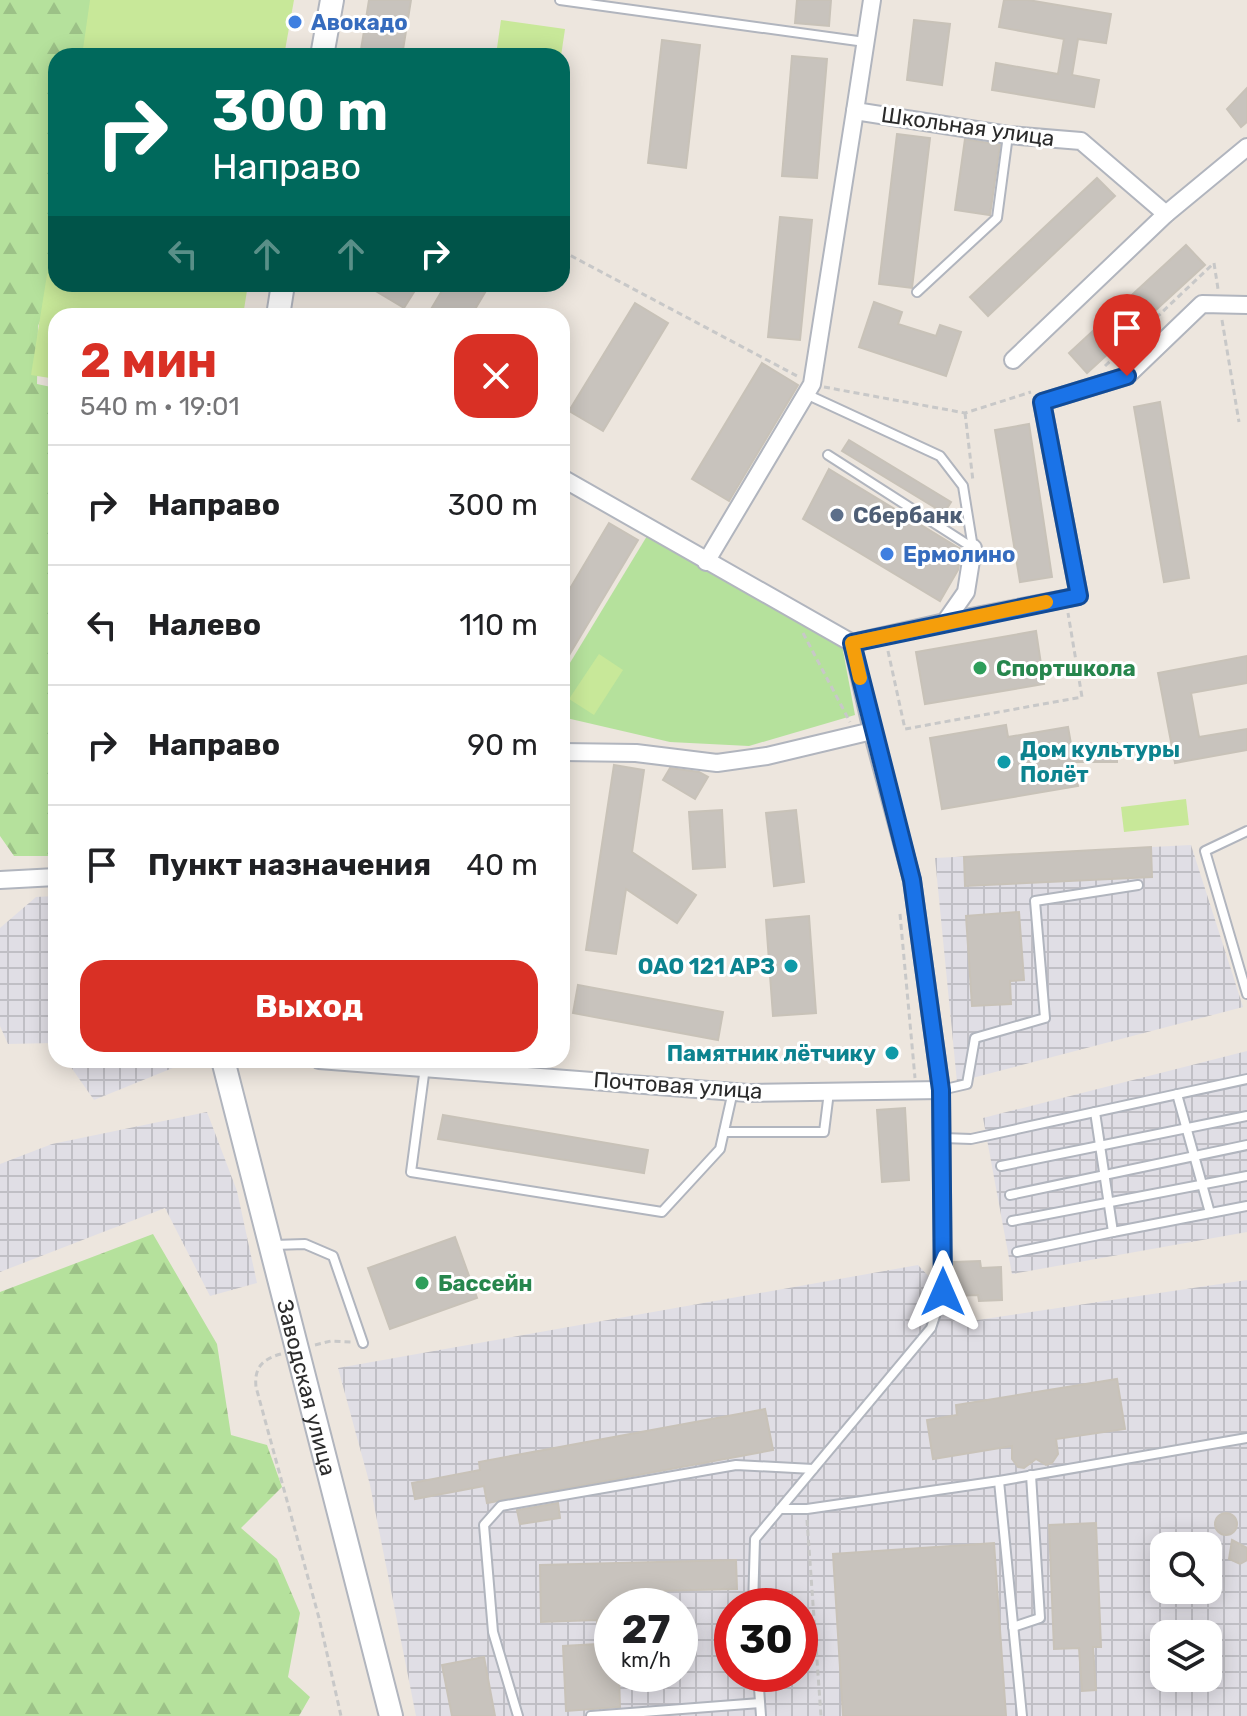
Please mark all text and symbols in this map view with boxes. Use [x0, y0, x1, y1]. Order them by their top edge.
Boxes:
place label: Авокадо [311, 9, 408, 36]
marker: Авокадо [286, 13, 304, 31]
text: 300 m [212, 78, 388, 144]
icon: right [80, 80, 184, 184]
street label: Школьная улица [880, 101, 1056, 152]
text: Направо [212, 145, 361, 188]
icon: left [161, 232, 205, 276]
icon: ahead [245, 232, 289, 276]
icon: ahead [329, 232, 373, 276]
icon: right [413, 232, 457, 276]
pin [1093, 294, 1161, 376]
icon: arrive [1105, 306, 1149, 350]
text: 2 мин [80, 332, 217, 389]
button: close [454, 334, 538, 418]
text: 540 m · 19:01 [80, 391, 240, 422]
icon: right [80, 483, 124, 527]
text: Направо [148, 487, 280, 523]
text: 300 m [448, 487, 538, 523]
place label: Сбербанк [853, 502, 963, 529]
marker: Сбербанк [828, 506, 846, 524]
place label: Ермолино [903, 541, 1015, 568]
marker: Ермолино [878, 545, 896, 563]
icon: left [80, 603, 124, 647]
text: Налево [148, 607, 261, 643]
text: 110 m [459, 607, 538, 643]
place label: Спортшкола [996, 655, 1136, 682]
marker: Спортшкола [971, 659, 989, 677]
icon: right [80, 723, 124, 767]
text: Направо [148, 727, 280, 763]
text: 90 m [467, 727, 538, 763]
place label: Дом культуры Полёт [1020, 736, 1180, 788]
marker: Дом культуры Полёт [995, 753, 1013, 771]
icon: arrive [80, 843, 124, 887]
text: Пункт назначения [148, 847, 431, 883]
text: 40 m [466, 847, 538, 883]
place label: OAO 121 АРЗ [638, 953, 775, 980]
marker: OAO 121 АРЗ [782, 957, 800, 975]
button: Выход [80, 960, 538, 1052]
place label: Памятник лётчику [667, 1040, 876, 1067]
marker: Памятник лётчику [883, 1044, 901, 1062]
street label: Почтовая улица [592, 1066, 763, 1105]
position arrow [901, 1250, 985, 1334]
place label: Бассейн [438, 1270, 533, 1297]
marker: Бассейн [413, 1274, 431, 1292]
street label: Заводская улица [271, 1297, 342, 1479]
map controls [1150, 1532, 1222, 1692]
button: search [1150, 1532, 1222, 1604]
speed limit sign: 30 [714, 1588, 818, 1692]
text: 27 [622, 1606, 670, 1653]
button: layers [1150, 1620, 1222, 1692]
text: km/h [621, 1648, 671, 1672]

